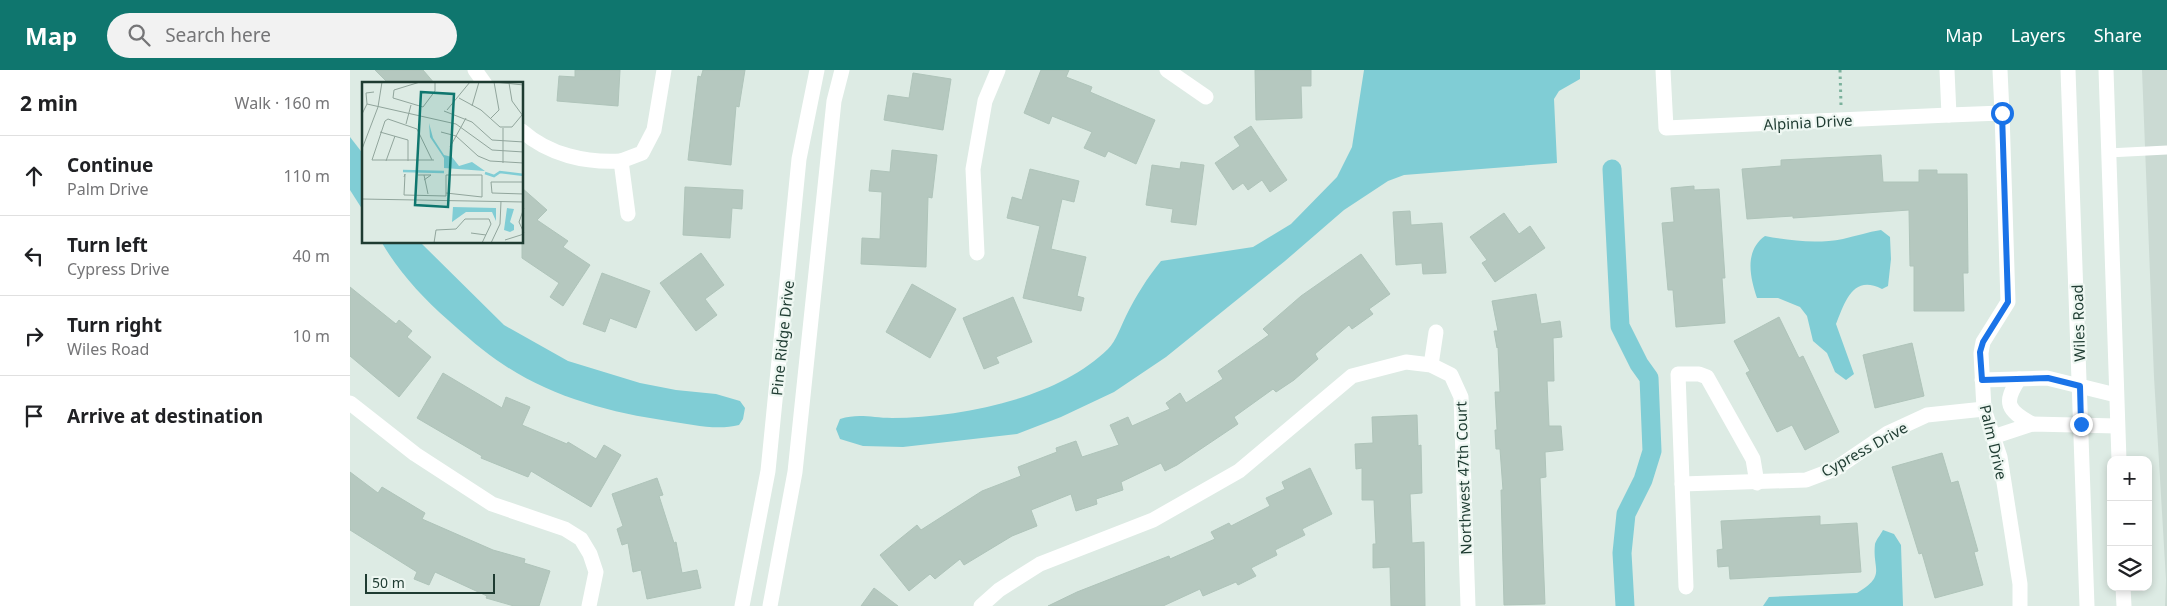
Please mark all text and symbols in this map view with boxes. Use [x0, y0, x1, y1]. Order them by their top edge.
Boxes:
search box [107, 13, 457, 58]
text: Map [25, 19, 77, 52]
icon: search [125, 21, 153, 49]
text: Search here [165, 22, 271, 48]
text: Map [1945, 23, 1983, 47]
text: Layers [2011, 23, 2066, 47]
text: Share [2094, 23, 2142, 47]
inset map [362, 82, 524, 244]
text: 2 min [20, 89, 78, 117]
text: Walk · 160 m [235, 92, 330, 114]
route start [1991, 102, 2014, 125]
street label: Alpinia Drive [1763, 110, 1853, 134]
text: Continue [67, 152, 153, 178]
icon: ahead [20, 162, 48, 190]
text: 110 m [283, 165, 330, 187]
text: Palm Drive [67, 178, 148, 200]
text: Turn left [67, 232, 148, 258]
icon: left [20, 242, 48, 270]
text: 40 m [293, 245, 330, 267]
text: Cypress Drive [67, 258, 169, 280]
street label: Pine Ridge Drive [766, 279, 798, 397]
street label: Wiles Road [2067, 284, 2089, 362]
text: Turn right [67, 312, 162, 338]
icon: right [20, 322, 48, 350]
text: 10 m [293, 325, 330, 347]
text: Wiles Road [67, 338, 149, 360]
street label: Northwest 47th Court [1450, 400, 1476, 555]
icon: arrive [20, 402, 48, 430]
text: Arrive at destination [67, 403, 263, 429]
street label: Palm Drive [1976, 403, 2012, 481]
route end [2070, 413, 2093, 436]
street label: Cypress Drive [1817, 417, 1911, 481]
map controls [2107, 456, 2152, 591]
button: + [2107, 456, 2152, 501]
button: − [2107, 501, 2152, 546]
button: layers [2107, 546, 2152, 591]
scale bar [365, 571, 495, 594]
text: 50 m [372, 573, 405, 592]

